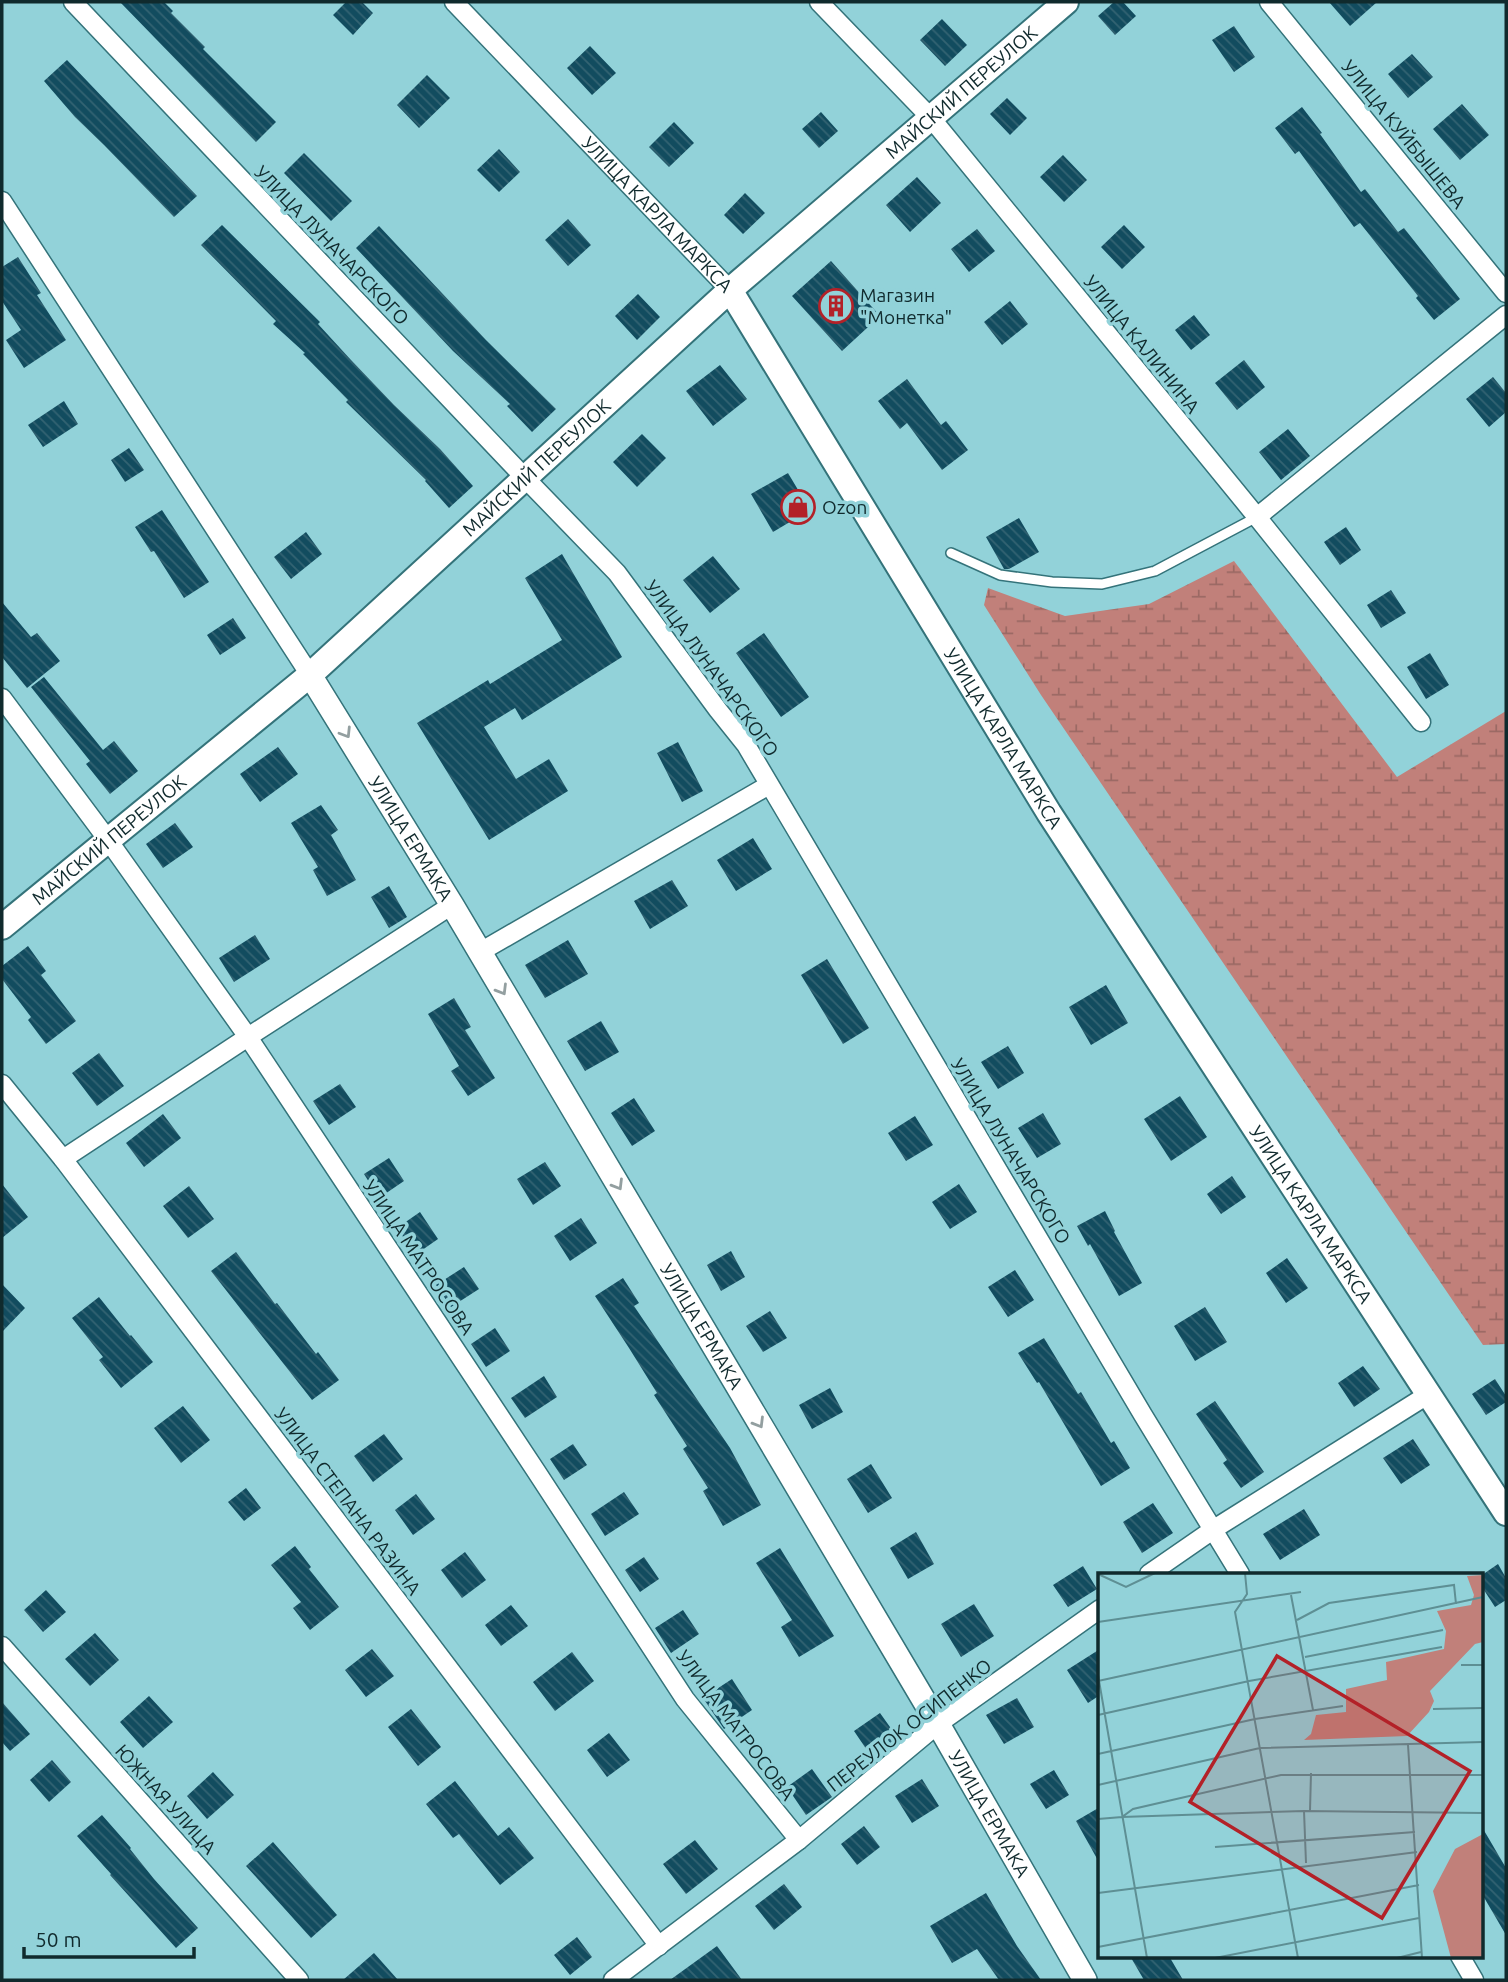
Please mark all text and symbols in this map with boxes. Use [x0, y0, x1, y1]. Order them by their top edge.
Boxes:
street label: МАЙСКИЙ ПЕРЕУЛОК [881, 21, 1042, 163]
street label: УЛИЦА КУЙБЫШЕВА [1337, 55, 1471, 213]
street label: УЛИЦА КАРЛА МАРКСА [578, 132, 738, 297]
street label: УЛИЦА ЛУНАЧАРСКОГО [250, 161, 414, 329]
street label: УЛИЦА КАЛИНИНА [1080, 271, 1205, 418]
place label: Магазин "Монетка" [860, 284, 952, 328]
building icon: Магазин "Монетка" [817, 287, 855, 325]
street label: МАЙСКИЙ ПЕРЕУЛОК [458, 394, 615, 541]
shop icon: Ozon [779, 488, 817, 526]
place label: Ozon [822, 496, 867, 518]
street label: УЛИЦА ЛУНАЧАРСКОГО [641, 576, 783, 760]
street label: УЛИЦА КАРЛА МАРКСА [940, 644, 1067, 833]
one-way arrow [337, 725, 350, 738]
street label: МАЙСКИЙ ПЕРЕУЛОК [27, 770, 191, 909]
street label: УЛИЦА ЕРМАКА [364, 772, 458, 905]
one-way arrow [494, 982, 507, 995]
street label: УЛИЦА ЛУНАЧАРСКОГО [947, 1054, 1075, 1248]
street label: УЛИЦА КАРЛА МАРКСА [1245, 1121, 1377, 1308]
street label: УЛИЦА МАТРОСОВА [359, 1175, 479, 1339]
one-way arrow [610, 1178, 623, 1191]
street label: УЛИЦА ЕРМАКА [656, 1259, 748, 1394]
street label: УЛИЦА СТЕПАНА РАЗИНА [270, 1403, 426, 1599]
one-way arrow [751, 1416, 764, 1429]
inset map [1098, 1573, 1484, 1958]
street label: УЛИЦА МАТРОСОВА [672, 1646, 800, 1805]
street label: ПЕРЕУЛОК ОСИПЕНКО [822, 1654, 996, 1796]
street label: ЮЖНАЯ УЛИЦА [111, 1740, 221, 1859]
street label: УЛИЦА ЕРМАКА [944, 1746, 1035, 1881]
scale bar [24, 1916, 194, 1960]
text: 50 m [35, 1927, 82, 1951]

